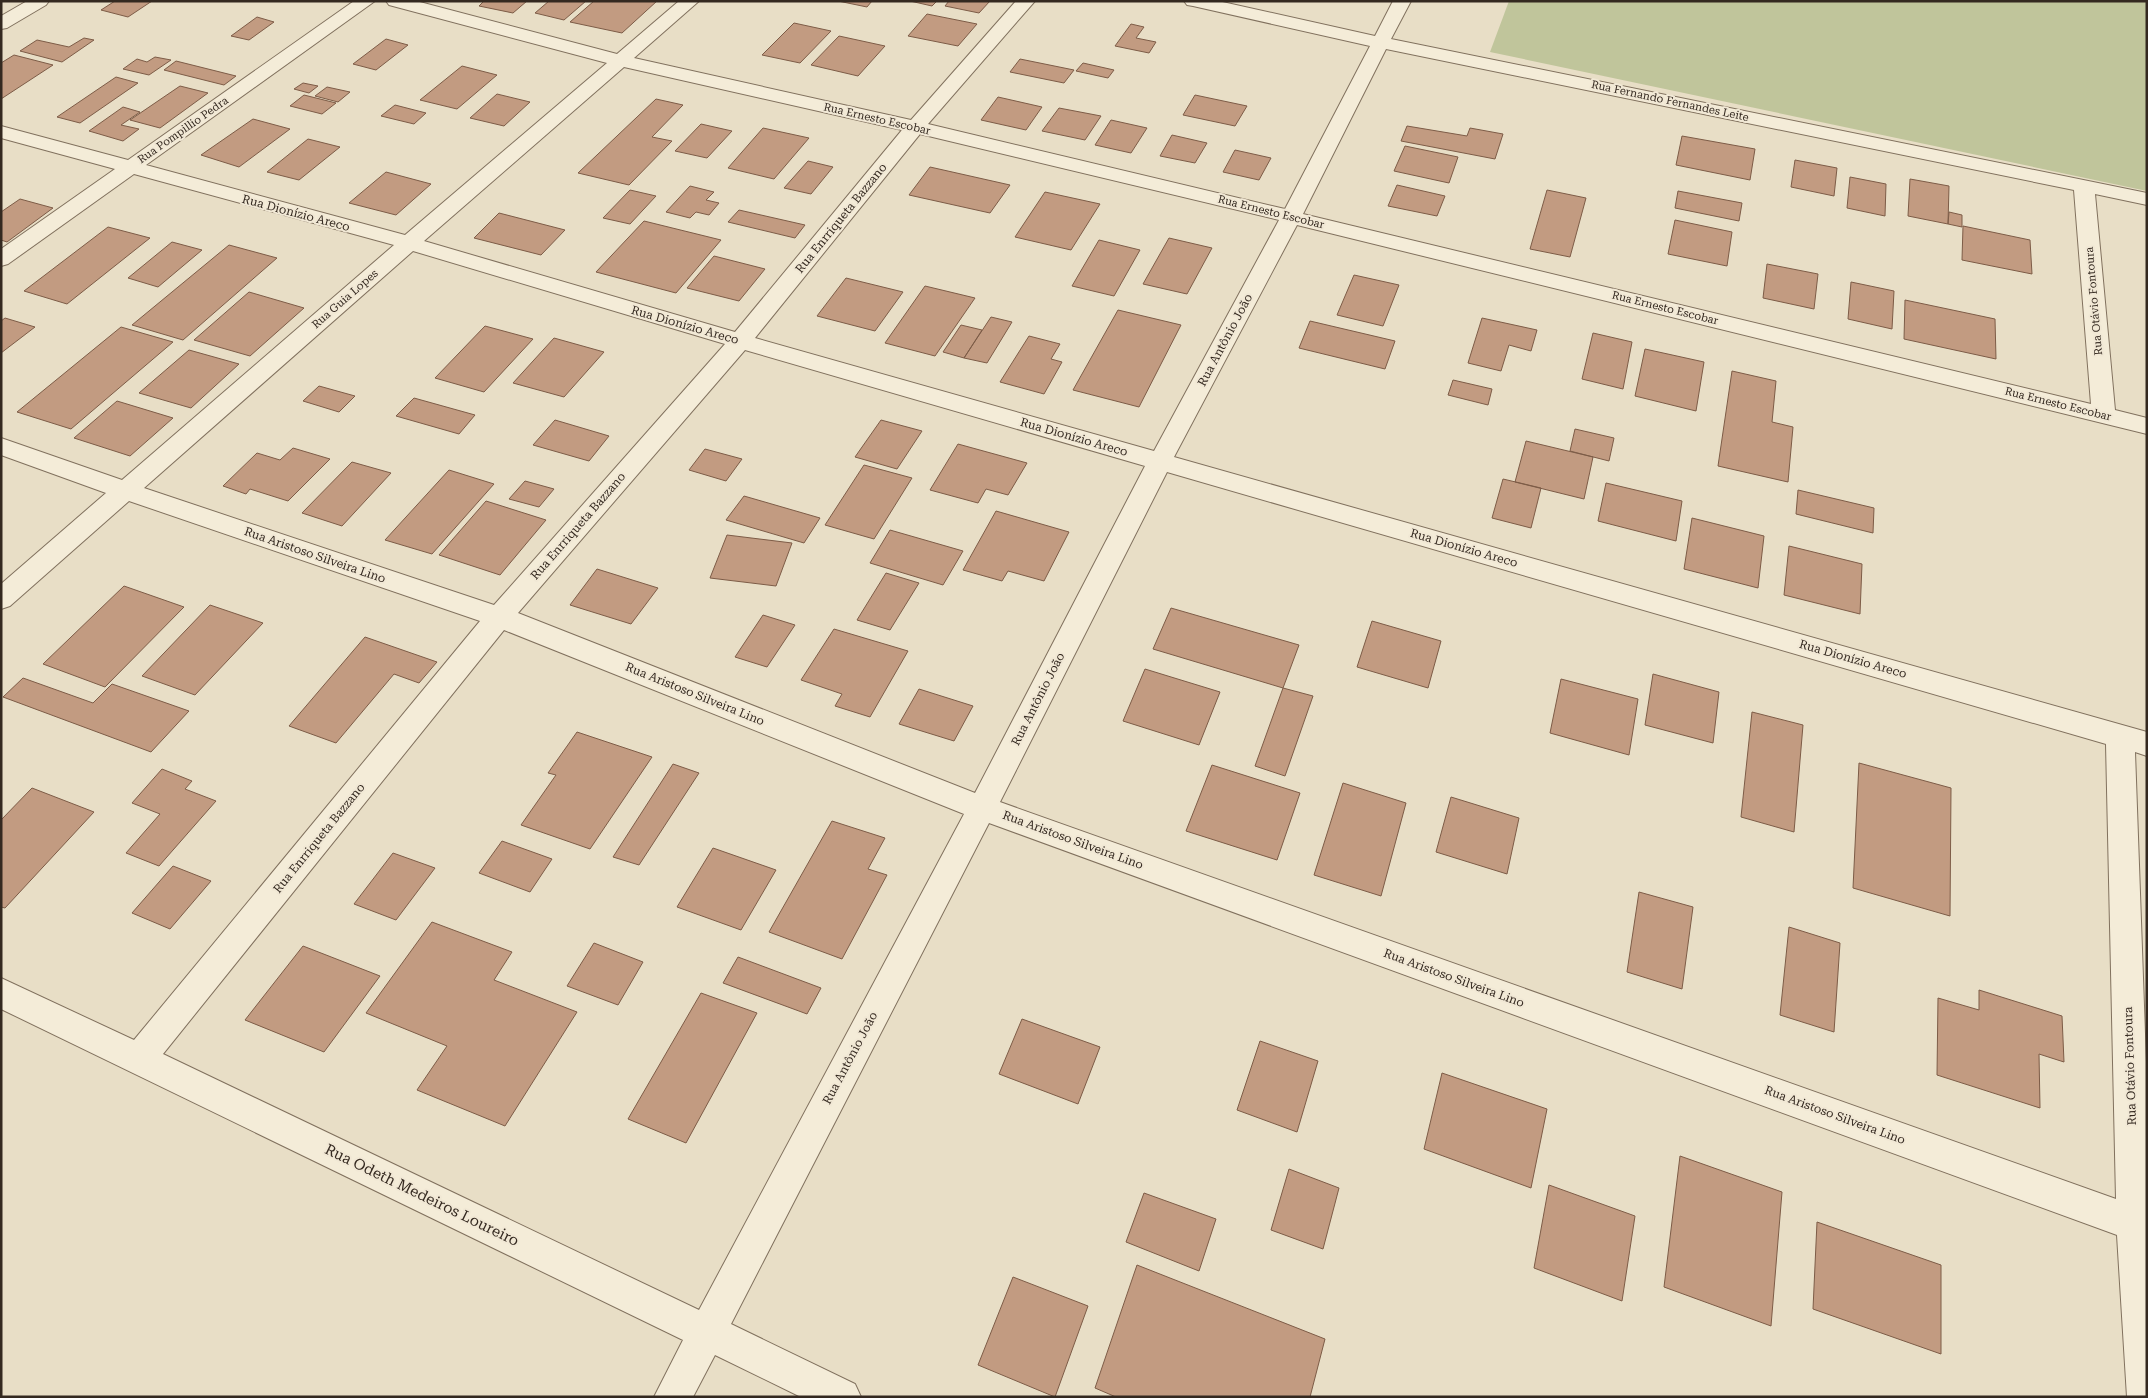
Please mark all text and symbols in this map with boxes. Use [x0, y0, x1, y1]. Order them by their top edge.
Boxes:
street label: Rua Fernando Fernandes Leite [1590, 78, 1750, 124]
street label: Rua Pompillio Pedra [135, 94, 231, 166]
street label: Rua Ernesto Escobar [822, 100, 932, 138]
street label: Rua Enrriqueta Bazzano [792, 160, 890, 276]
street label: Rua Dionízio Areco [241, 192, 351, 234]
street label: Rua Ernesto Escobar [1216, 192, 1326, 232]
street label: Rua Otávio Fontoura [2083, 246, 2105, 356]
street label: Rua Guia Lopes [309, 267, 381, 331]
street label: Rua Ernesto Escobar [1610, 288, 1720, 328]
street label: Rua Antônio João [1195, 291, 1255, 389]
street label: Rua Dionízio Areco [630, 303, 740, 347]
street label: Rua Ernesto Escobar [2003, 384, 2113, 424]
street label: Rua Dionízio Areco [1019, 415, 1129, 459]
street label: Rua Enrriqueta Bazzano [528, 470, 628, 582]
street label: Rua Aristoso Silveira Lino [242, 524, 388, 586]
street label: Rua Dionízio Areco [1409, 526, 1519, 570]
street label: Rua Dionízio Areco [1798, 637, 1908, 681]
street label: Rua Antônio João [1008, 650, 1068, 748]
street label: Rua Aristoso Silveira Lino [623, 660, 767, 728]
street label: Rua Enrriqueta Bazzano [270, 780, 368, 896]
street label: Rua Aristoso Silveira Lino [1001, 808, 1145, 872]
street label: Rua Aristoso Silveira Lino [1382, 946, 1526, 1010]
street label: Rua Otávio Fontoura [2121, 1006, 2139, 1126]
street label: Rua Antônio João [820, 1009, 880, 1107]
street label: Rua Aristoso Silveira Lino [1763, 1083, 1907, 1147]
street label: Rua Odeth Medeiros Loureiro [322, 1140, 522, 1250]

